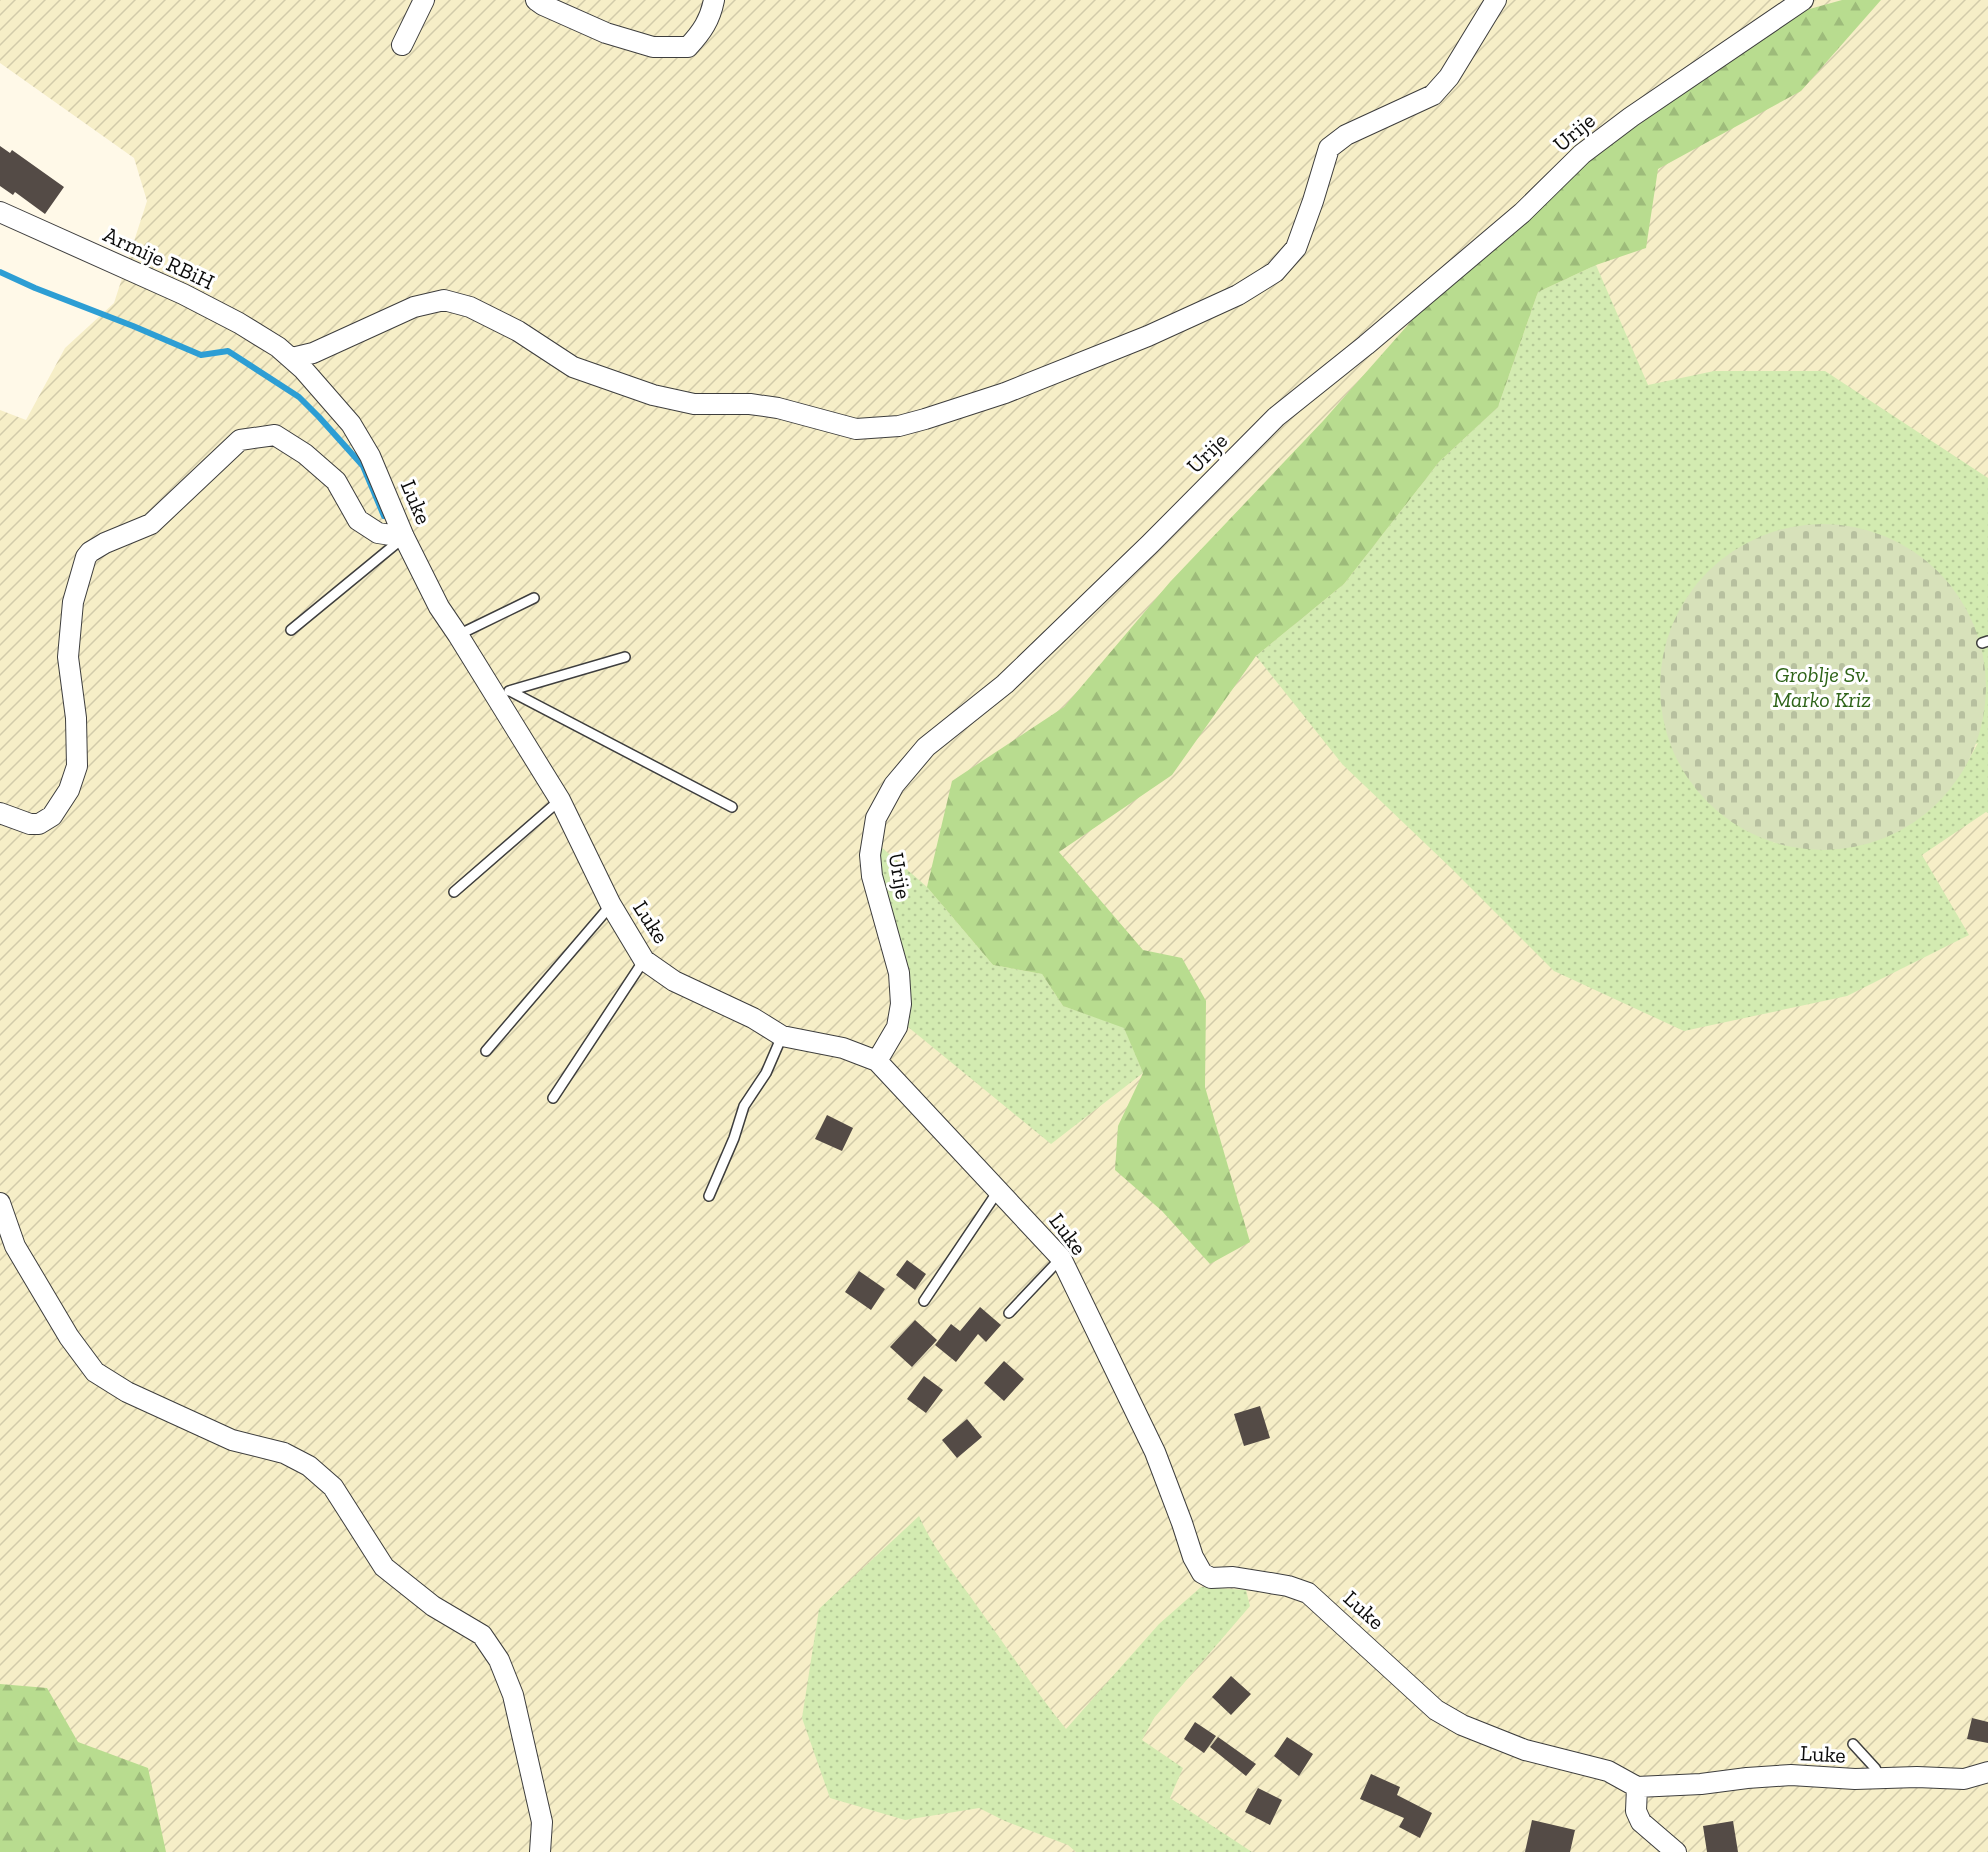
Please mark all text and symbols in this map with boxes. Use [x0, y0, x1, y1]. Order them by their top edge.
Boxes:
street label: Urije [1547, 107, 1601, 157]
street label: Armije RBiH [99, 221, 219, 295]
street label: Urije [1181, 427, 1233, 479]
street label: Luke [395, 476, 437, 528]
park label: Groblje Sv. Marko Kriz [1773, 661, 1871, 713]
street label: Urije [883, 851, 917, 901]
street label: Luke [627, 896, 675, 948]
street label: Luke [1044, 1208, 1092, 1260]
street label: Luke [1338, 1585, 1390, 1635]
street label: Luke [1800, 1739, 1846, 1769]

